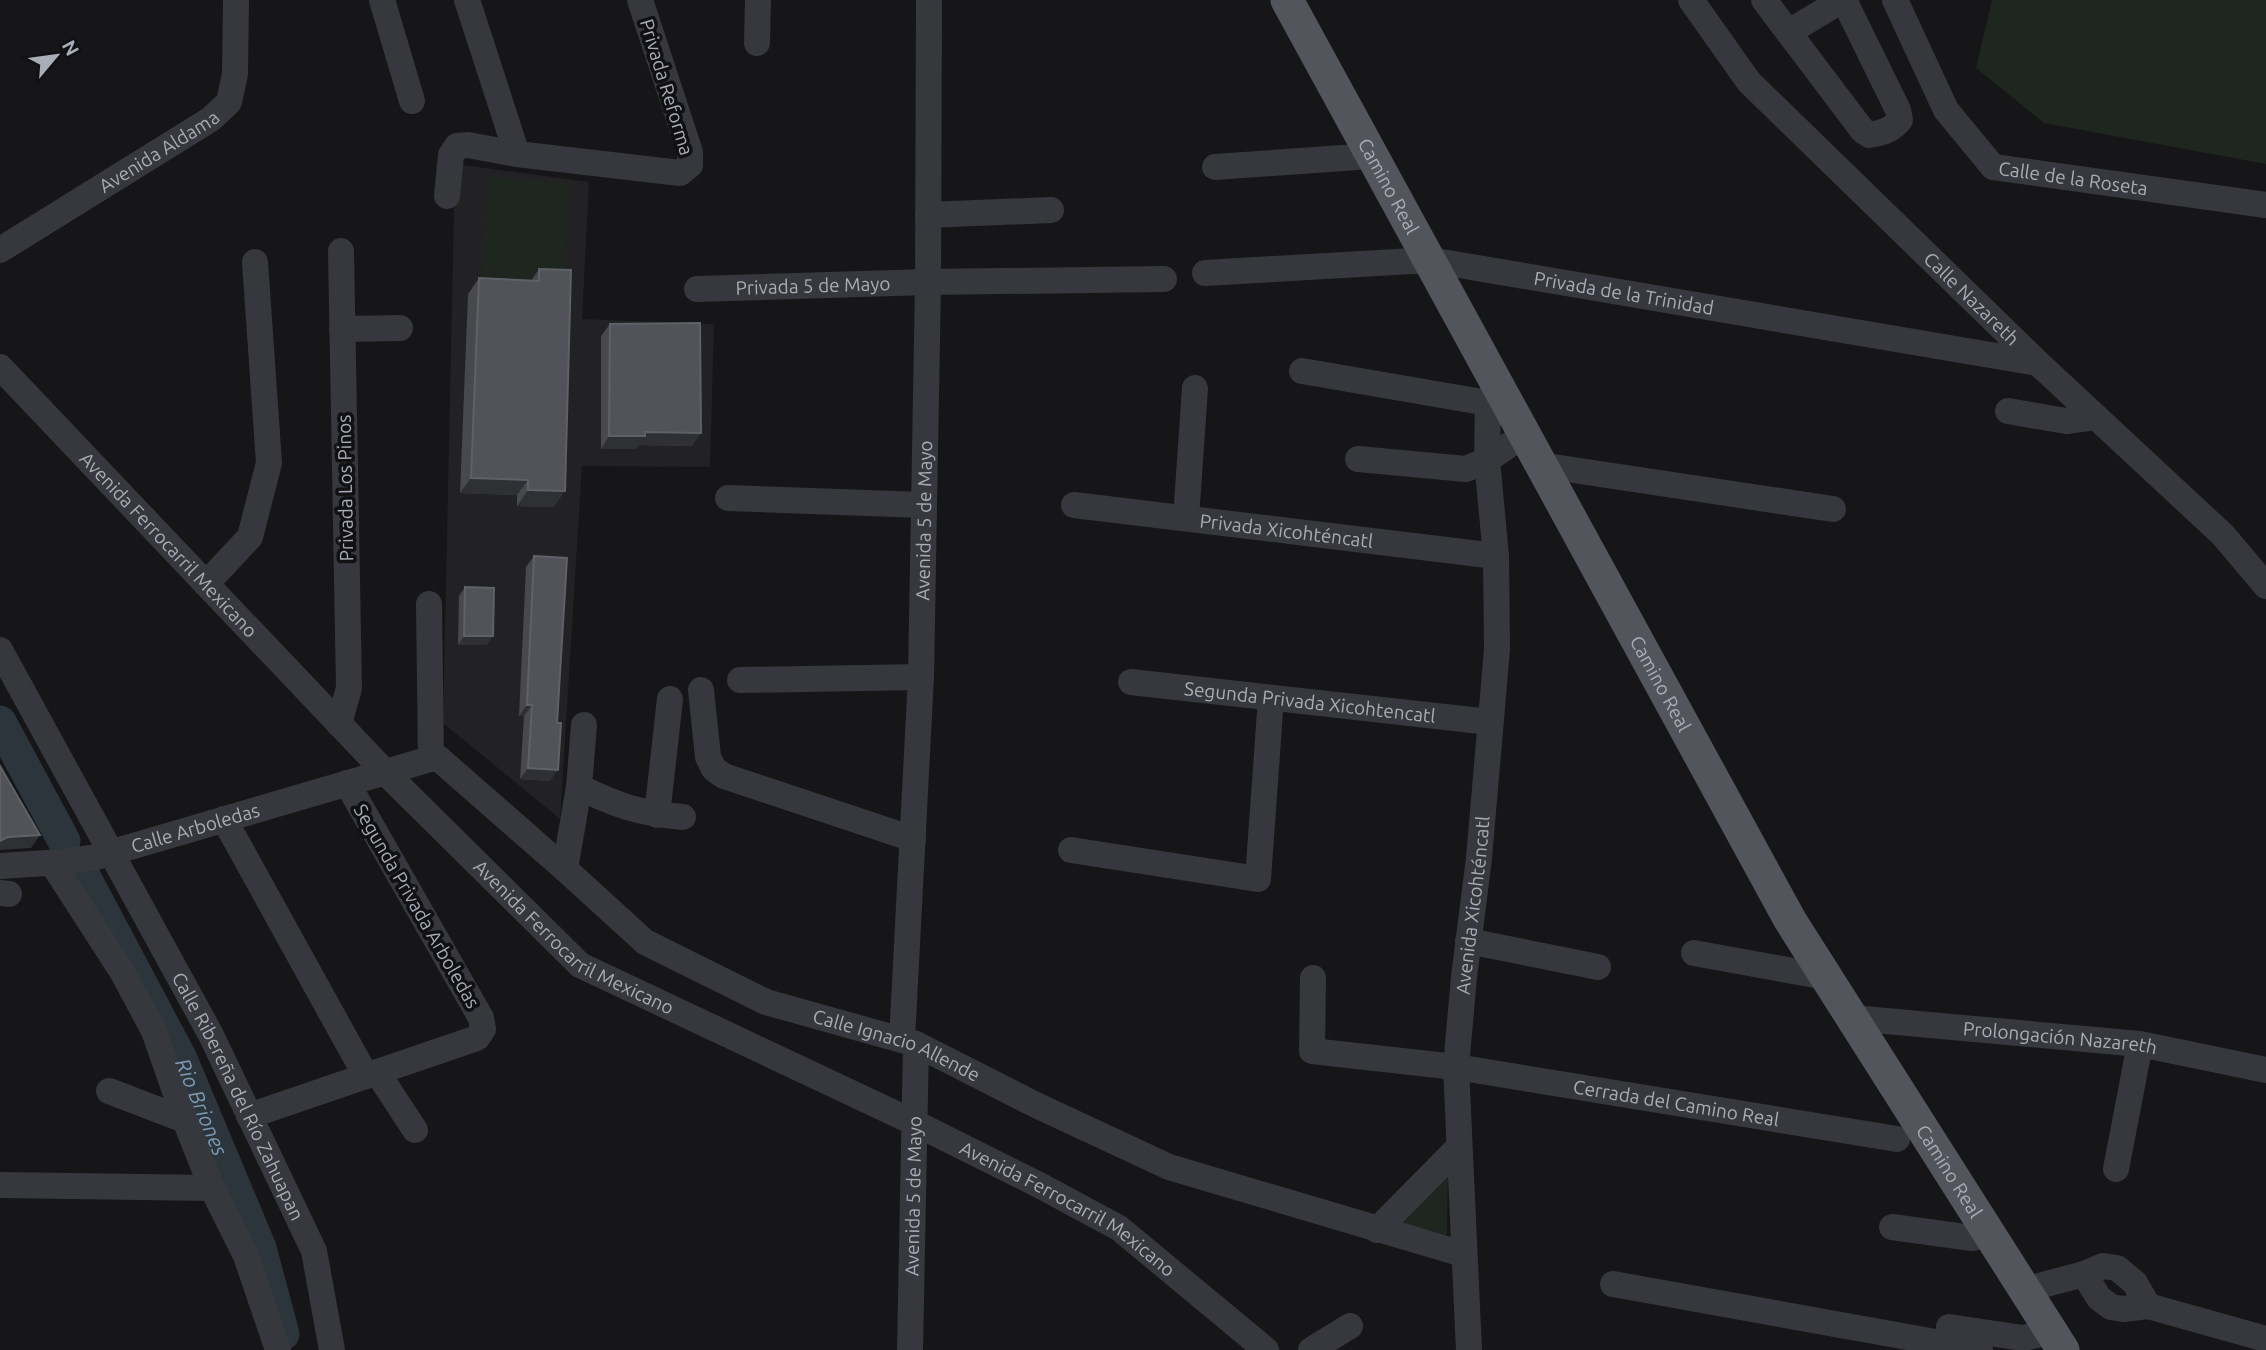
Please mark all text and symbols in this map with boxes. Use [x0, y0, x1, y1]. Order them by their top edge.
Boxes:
street label: Privada Reforma [636, 16, 698, 158]
north arrow [21, 21, 91, 91]
text: N [58, 36, 84, 59]
street label: Avenida Aldama [95, 106, 224, 197]
street label: Camino Real [1354, 134, 1424, 238]
street label: Calle de la Roseta [1997, 157, 2149, 199]
street label: Calle Nazareth [1919, 247, 2024, 350]
street label: Privada de la Trinidad [1532, 267, 1715, 319]
street label: Privada 5 de Mayo [735, 272, 891, 299]
street label: Privada Los Pinos [333, 414, 357, 562]
street label: Avenida 5 de Mayo [911, 440, 936, 601]
street label: Avenida Ferrocarril Mexicano [76, 447, 262, 642]
street label: Privada Xicohténcatl [1199, 509, 1374, 552]
street label: Camino Real [1626, 632, 1696, 735]
street label: Segunda Privada Xicohtencatl [1183, 677, 1437, 727]
street label: Calle Arboledas [129, 799, 262, 857]
street label: Segunda Privada Arboledas [349, 800, 485, 1012]
street label: Avenida Xicohténcatl [1452, 815, 1494, 995]
street label: Avenida Ferrocarril Mexicano [469, 855, 677, 1019]
street label: Calle Ribereña del Río Zahuapan [168, 968, 309, 1224]
street label: Calle Ignacio Allende [810, 1005, 984, 1086]
street label: Prolongación Nazareth [1962, 1017, 2159, 1058]
water label: Rio Briones [171, 1055, 233, 1159]
street label: Cerrada del Camino Real [1572, 1075, 1781, 1131]
street label: Avenida 5 de Mayo [900, 1116, 926, 1276]
street label: Camino Real [1912, 1121, 1987, 1222]
street label: Avenida Ferrocarril Mexicano [956, 1136, 1180, 1281]

